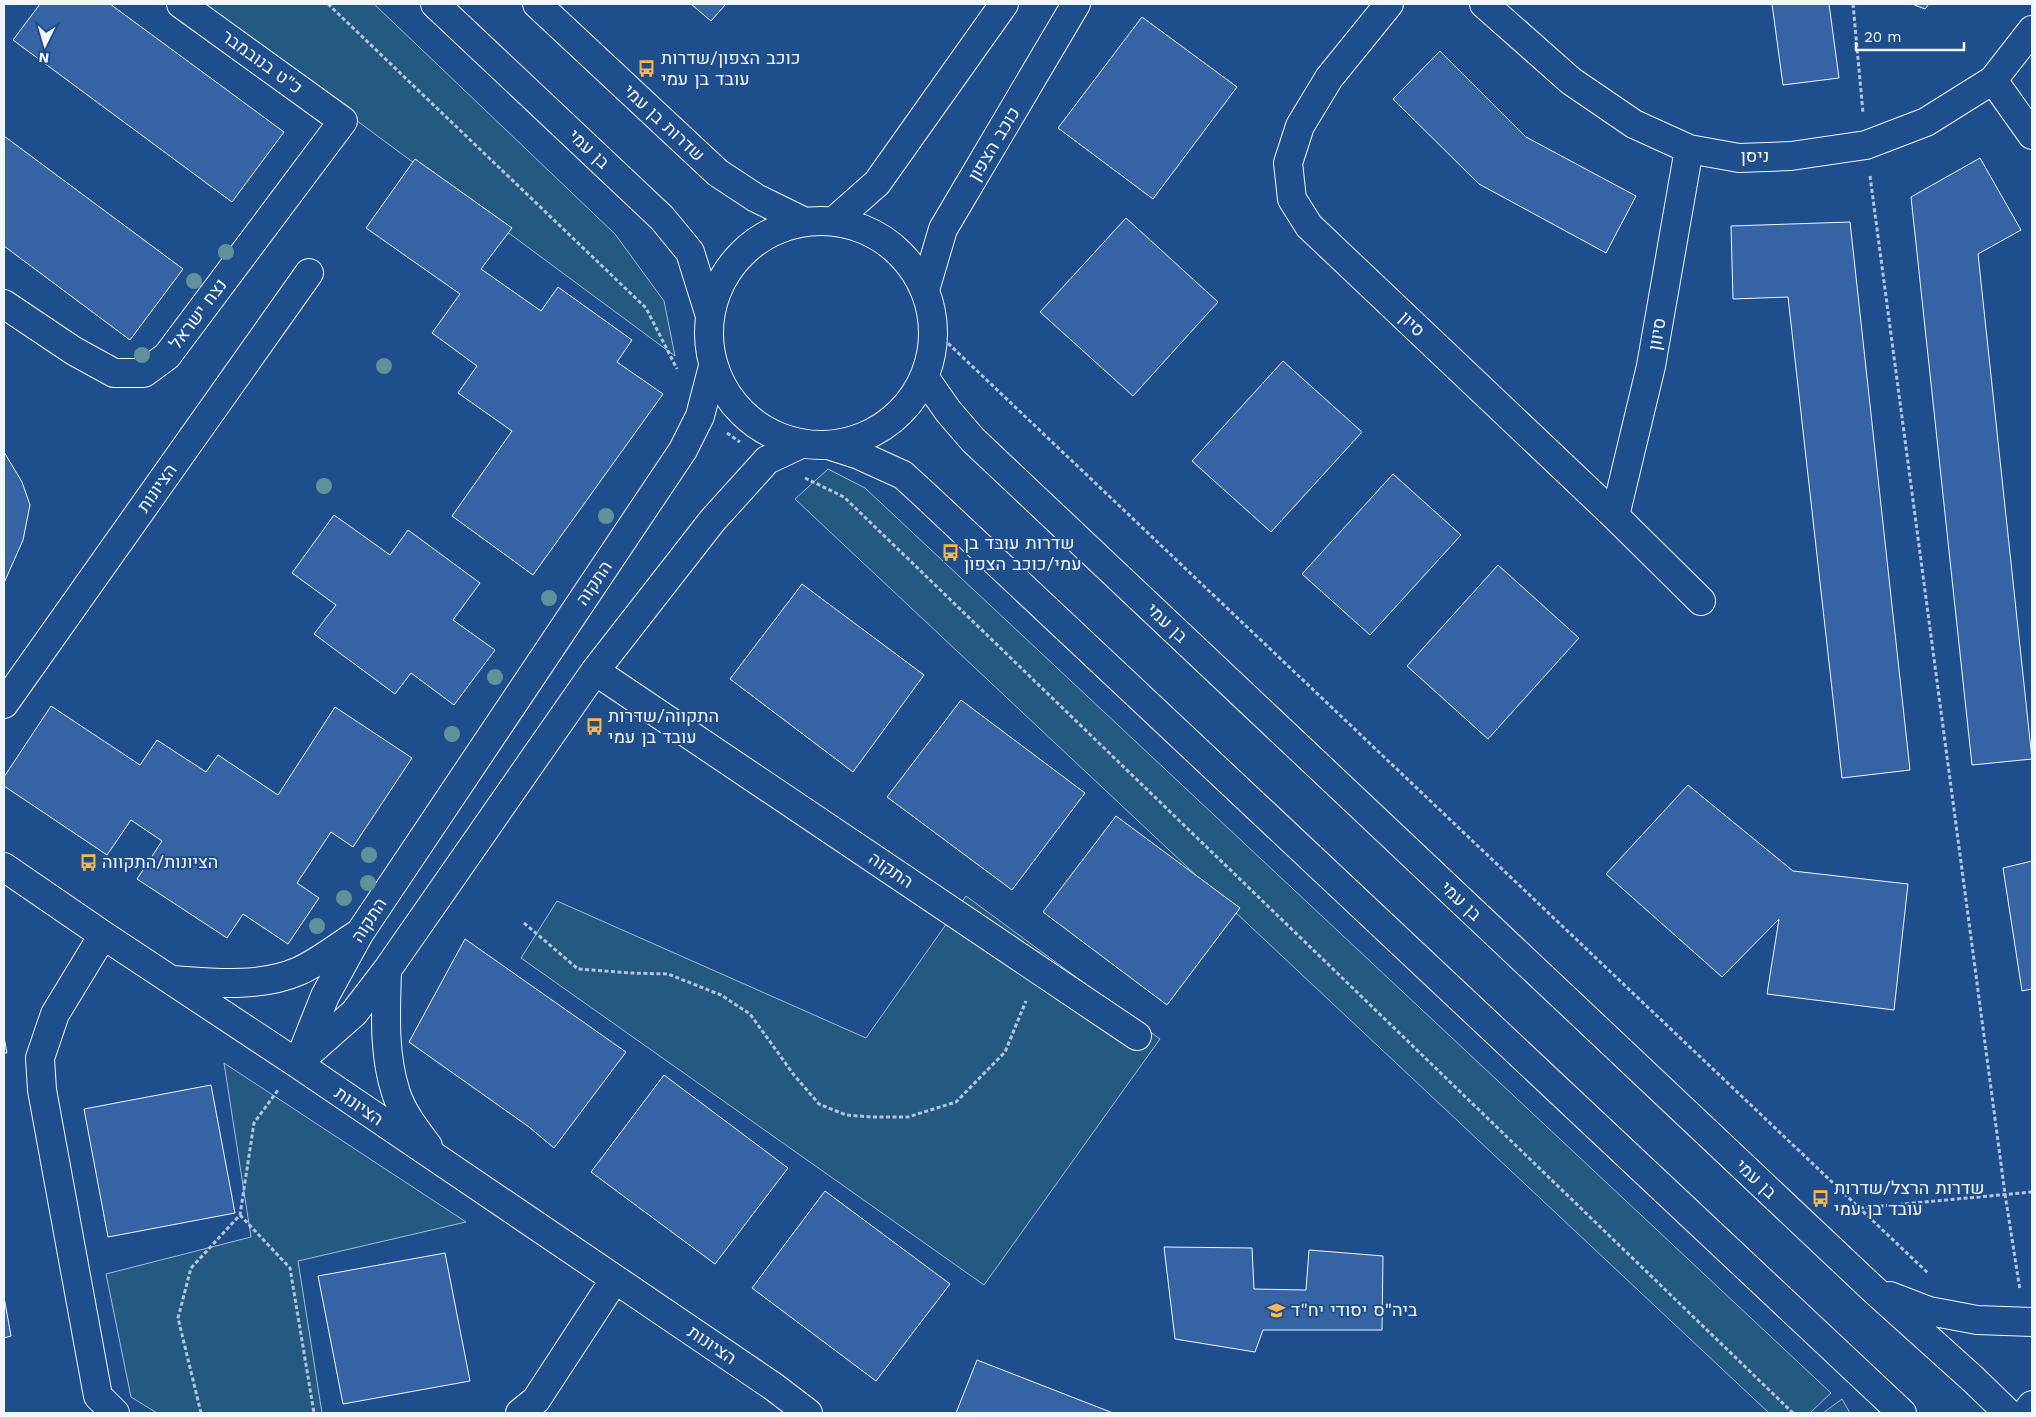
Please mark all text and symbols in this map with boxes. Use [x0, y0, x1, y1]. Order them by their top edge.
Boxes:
north arrow [20, 20, 70, 70]
scale bar [1856, 20, 1964, 52]
street label: כ"ט בנובמבר [218, 25, 307, 98]
text: 20 m [1864, 28, 1902, 46]
place label: כוכב הצפון/שדרות עובד בן עמי [661, 47, 800, 89]
text: N [38, 50, 50, 66]
bus stop icon: כוכב הצפון/שדרות עובד בן עמי [637, 58, 657, 78]
street label: שדרות בן עמי [619, 80, 709, 166]
street label: כוכב הצפון [963, 103, 1024, 185]
street label: בן עמי [565, 125, 614, 173]
street label: ניסן [1741, 145, 1769, 166]
street label: נצח ישראל [164, 274, 231, 353]
street label: סיון [1395, 307, 1430, 341]
street label: סיוון [1643, 316, 1670, 352]
street label: הציונות [132, 459, 181, 516]
place label: שדרות עובד בן עמי/כוכב הצפון [964, 532, 1082, 574]
bus stop icon: שדרות עובד בן עמי/כוכב הצפון [940, 543, 960, 563]
street label: התקוה [571, 557, 616, 609]
street label: בן עמי [1143, 599, 1192, 647]
place label: התקווה/שדרות עובד בן עמי [608, 705, 719, 747]
bus stop icon: התקווה/שדרות עובד בן עמי [584, 716, 604, 736]
street label: התקוה [865, 847, 917, 892]
place label: הציונות/התקווה [102, 851, 218, 872]
bus stop icon: הציונות/התקווה [78, 852, 98, 872]
street label: בן עמי [1437, 877, 1486, 925]
street label: התקוה [346, 894, 391, 946]
street label: הציונות [331, 1082, 388, 1129]
street label: בן עמי [1732, 1155, 1781, 1203]
place label: שדרות הרצל/שדרות עובד בן עמי [1834, 1177, 1985, 1219]
bus stop icon: שדרות הרצל/שדרות עובד בן עמי [1810, 1188, 1830, 1208]
place label: ביה"ס יסודי יח"ד [1291, 1299, 1418, 1320]
school or university icon: ביה"ס יסודי יח"ד [1267, 1300, 1287, 1320]
street label: הציונות [684, 1321, 741, 1368]

